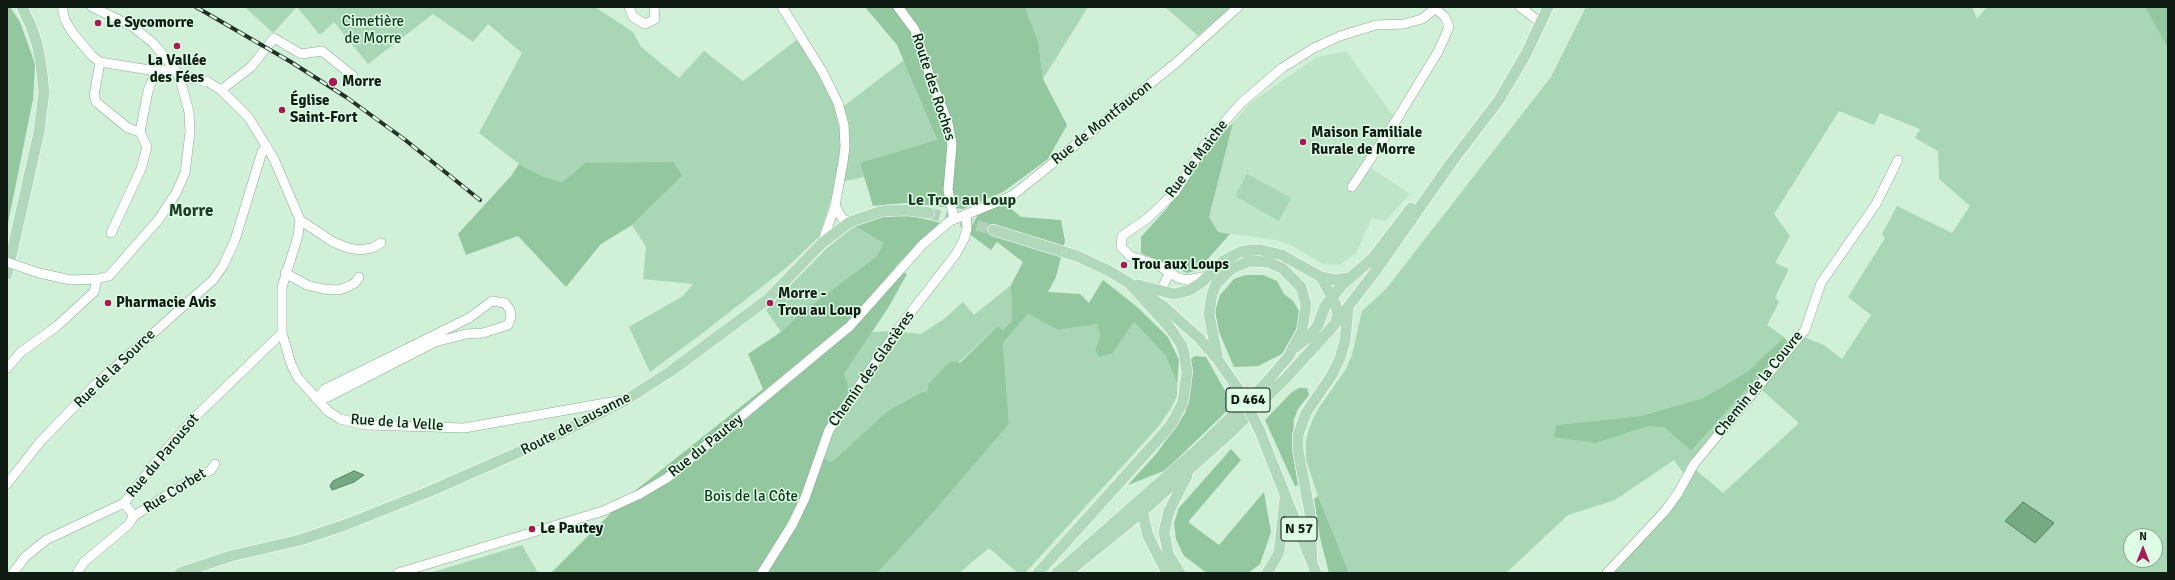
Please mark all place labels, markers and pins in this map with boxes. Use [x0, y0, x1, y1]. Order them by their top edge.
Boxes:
place label: Le Sycomorre [106, 14, 194, 32]
marker: Le Sycomorre [93, 18, 103, 28]
marker: La Vallée des Fées [172, 41, 182, 51]
place label: La Vallée des Fées [147, 52, 207, 87]
place label: Morre [342, 73, 381, 91]
marker: Morre [327, 76, 339, 88]
place label: Église Saint-Fort [290, 92, 358, 127]
marker: Église Saint-Fort [277, 105, 287, 115]
place label: Maison Familiale Rurale de Morre [1311, 124, 1422, 159]
marker: Maison Familiale Rurale de Morre [1298, 137, 1308, 147]
place label: Trou aux Loups [1132, 256, 1229, 274]
marker: Trou aux Loups [1119, 260, 1129, 270]
place label: Morre - Trou au Loup [778, 285, 861, 320]
place label: Pharmacie Avis [116, 294, 216, 312]
marker: Pharmacie Avis [103, 298, 113, 308]
marker: Morre - Trou au Loup [765, 298, 775, 308]
place label: Le Pautey [540, 520, 603, 538]
marker: Le Pautey [527, 524, 537, 534]

